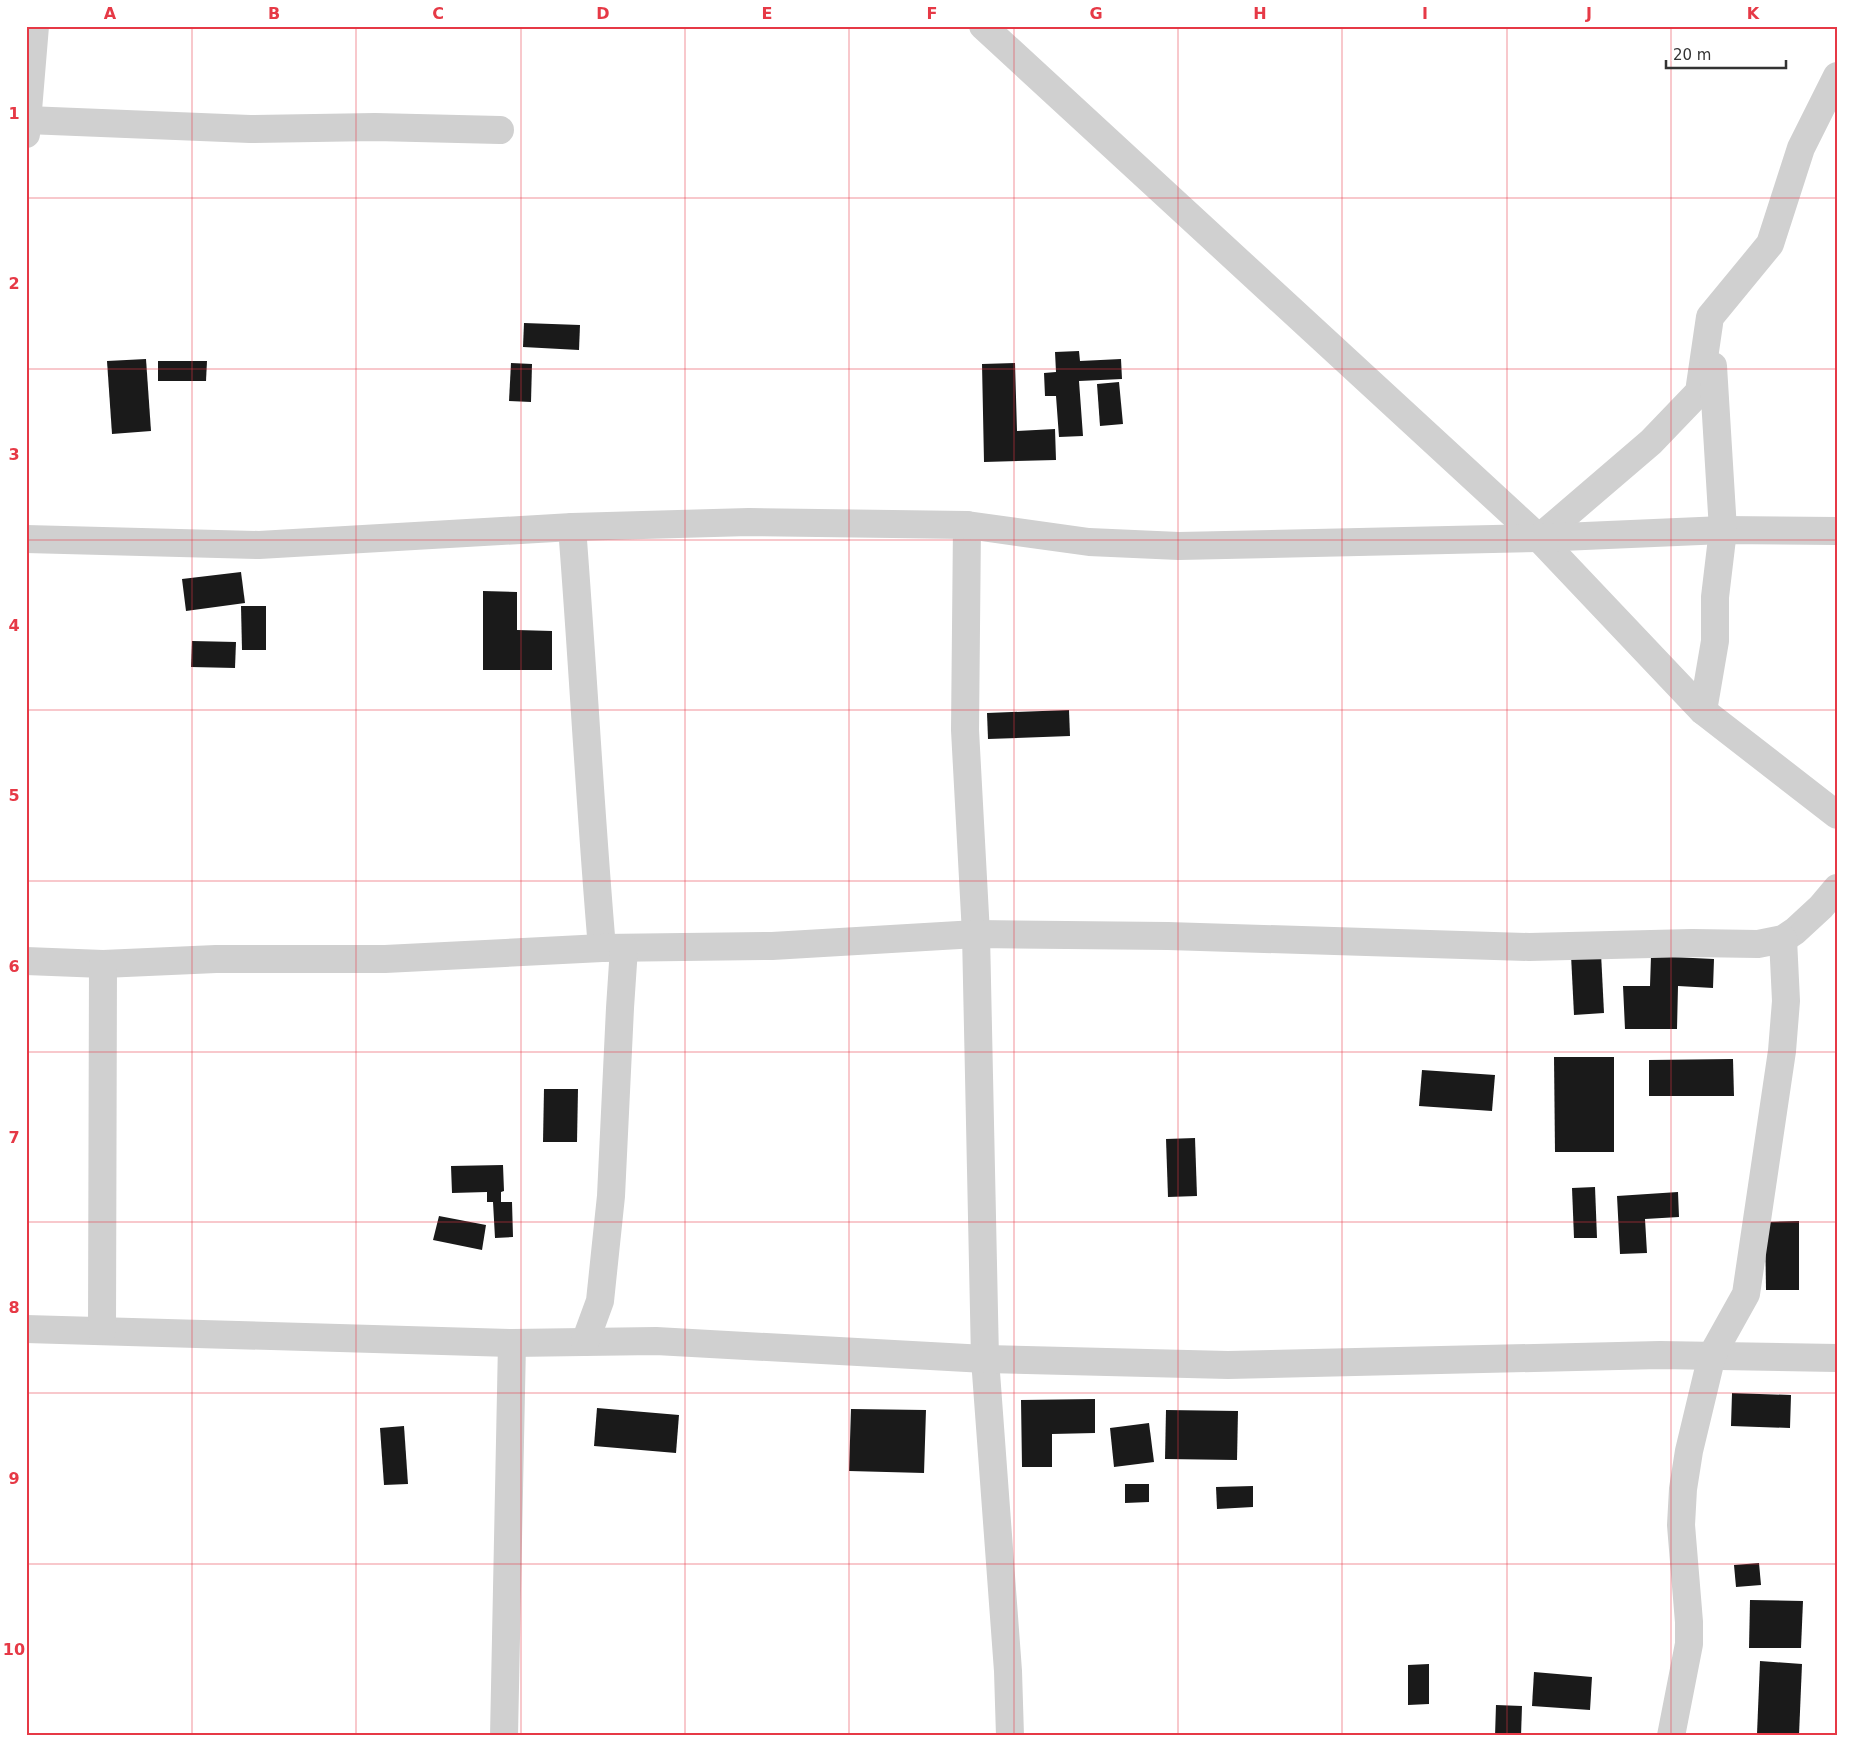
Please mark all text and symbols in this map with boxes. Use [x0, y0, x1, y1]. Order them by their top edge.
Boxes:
text: A [104, 4, 117, 23]
text: B [268, 4, 280, 23]
text: C [432, 4, 444, 23]
text: D [596, 4, 610, 23]
text: E [762, 4, 772, 23]
text: F [927, 4, 937, 23]
text: G [1089, 4, 1103, 23]
text: H [1253, 4, 1267, 23]
text: I [1422, 4, 1428, 23]
text: J [1585, 4, 1592, 23]
text: K [1747, 4, 1760, 23]
scale bar [1666, 38, 1786, 70]
text: 20 m [1673, 46, 1711, 64]
text: 1 [8, 104, 20, 123]
text: 2 [8, 274, 20, 293]
text: 3 [8, 445, 20, 464]
text: 4 [8, 616, 20, 635]
text: 5 [8, 786, 20, 805]
text: 6 [8, 957, 20, 976]
text: 7 [8, 1128, 20, 1147]
text: 8 [8, 1298, 20, 1317]
text: 9 [8, 1469, 20, 1488]
text: 10 [3, 1640, 25, 1659]

